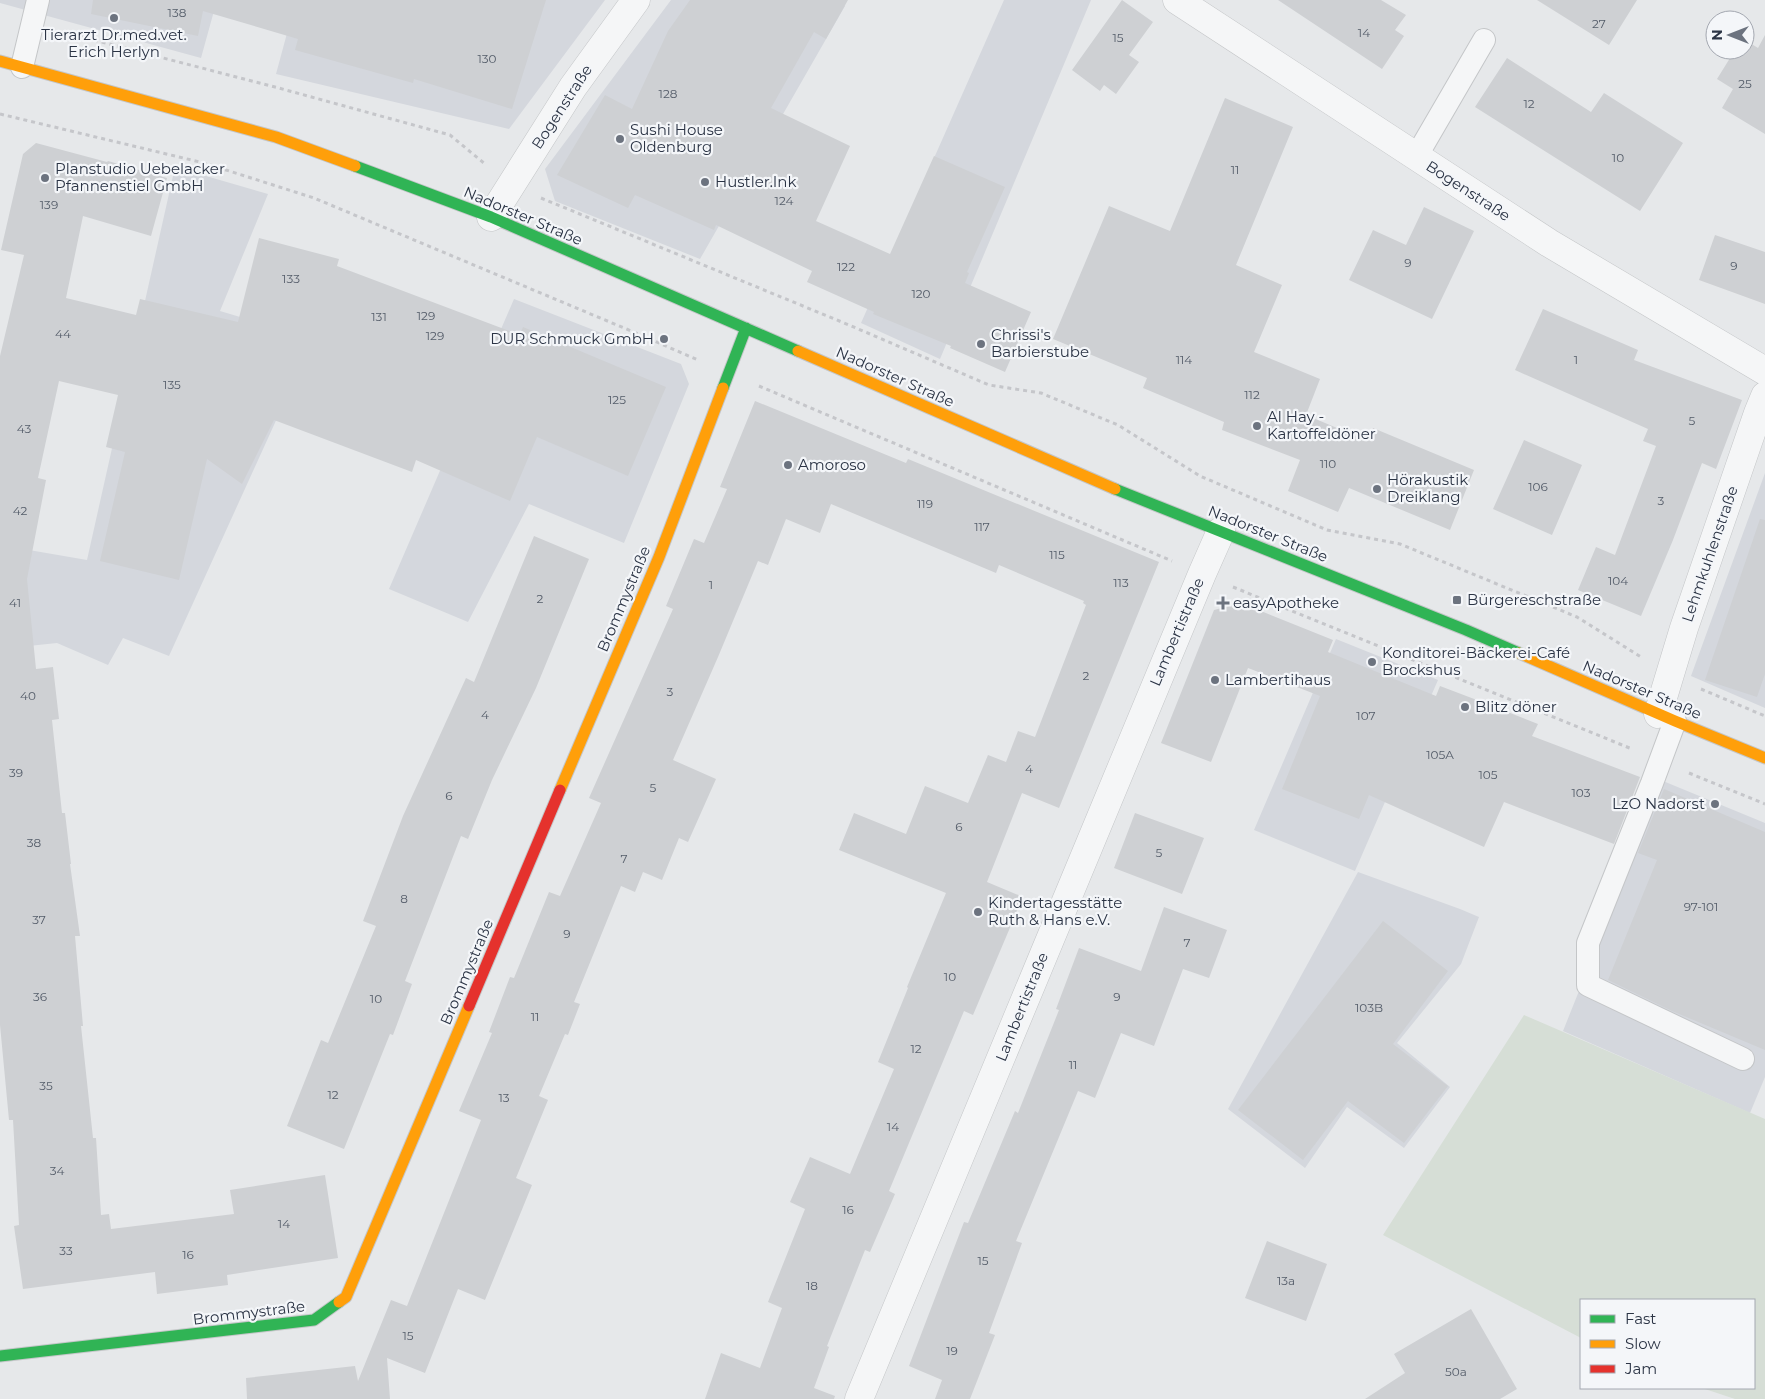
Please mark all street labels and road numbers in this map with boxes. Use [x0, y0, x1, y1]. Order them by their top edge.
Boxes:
street label: Bogenstraße [527, 61, 596, 153]
street label: Bogenstraße [1422, 156, 1514, 225]
street label: Nadorster Straße [461, 182, 586, 249]
street label: Nadorster Straße [833, 342, 957, 411]
street label: Lehmkuhlenstraße [1677, 483, 1742, 624]
street label: Nadorster Straße [1206, 501, 1331, 566]
street label: Brommystraße [593, 543, 654, 654]
street label: Lambertistraße [1145, 575, 1208, 689]
street label: Nadorster Straße [1580, 656, 1705, 723]
street label: Brommystraße [436, 916, 497, 1027]
street label: Lambertistraße [991, 949, 1052, 1064]
street label: Brommystraße [192, 1296, 306, 1329]

